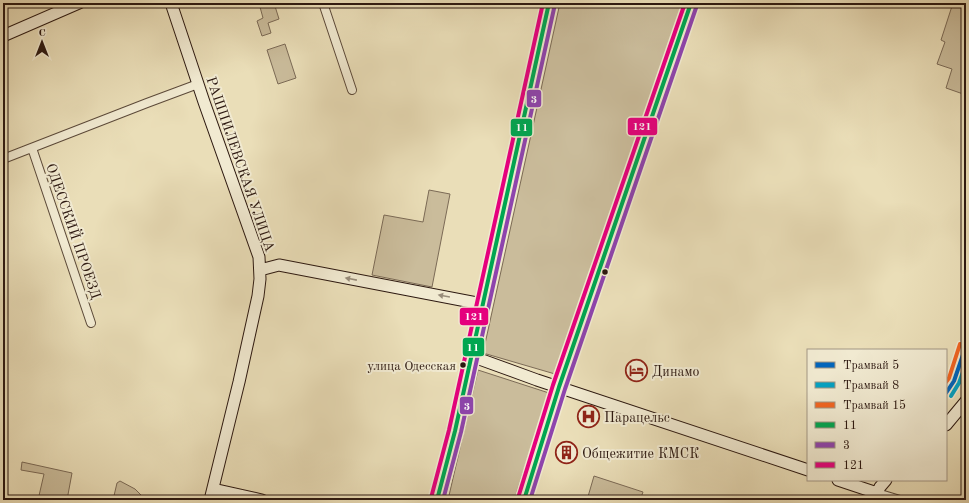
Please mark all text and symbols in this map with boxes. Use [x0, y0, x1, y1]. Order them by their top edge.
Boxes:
north arrow [22, 22, 62, 62]
text: С [38, 28, 46, 39]
street label: РАШПИЛЕВСКАЯ УЛИЦА [203, 75, 277, 254]
line badge: 3 [526, 89, 542, 108]
text: 3 [531, 95, 537, 106]
line badge: 121 [627, 117, 658, 136]
line badge: 11 [510, 118, 533, 137]
text: 121 [632, 122, 652, 133]
text: 11 [516, 123, 528, 134]
street label: ОДЕССКИЙ ПРОЕЗД [43, 160, 107, 301]
unlabelled marker [600, 267, 610, 277]
one-way arrow [345, 276, 358, 282]
one-way arrow [438, 293, 450, 299]
line badge: 121 [459, 307, 489, 326]
text: 121 [464, 312, 484, 323]
line badge: 11 [462, 337, 485, 357]
text: 11 [467, 343, 479, 354]
legend [807, 349, 947, 481]
hotel icon: Динамо [623, 358, 649, 384]
text: Трамвай 5 [843, 359, 899, 372]
place label: улица Одесская [367, 360, 456, 373]
marker: улица Одесская [458, 360, 468, 370]
place label: Динамо [652, 365, 700, 379]
text: Трамвай 8 [843, 380, 899, 392]
line badge: 3 [459, 396, 474, 415]
text: Трамвай 15 [843, 399, 906, 412]
text: 3 [464, 402, 470, 413]
hospital icon: Парацельс [576, 404, 602, 430]
place label: Парацельс [604, 411, 670, 425]
text: 11 [843, 420, 857, 432]
building icon: Общежитие КМСК [554, 440, 580, 466]
text: 3 [843, 440, 850, 452]
place label: Общежитие КМСК [582, 447, 699, 461]
text: 121 [843, 460, 864, 472]

